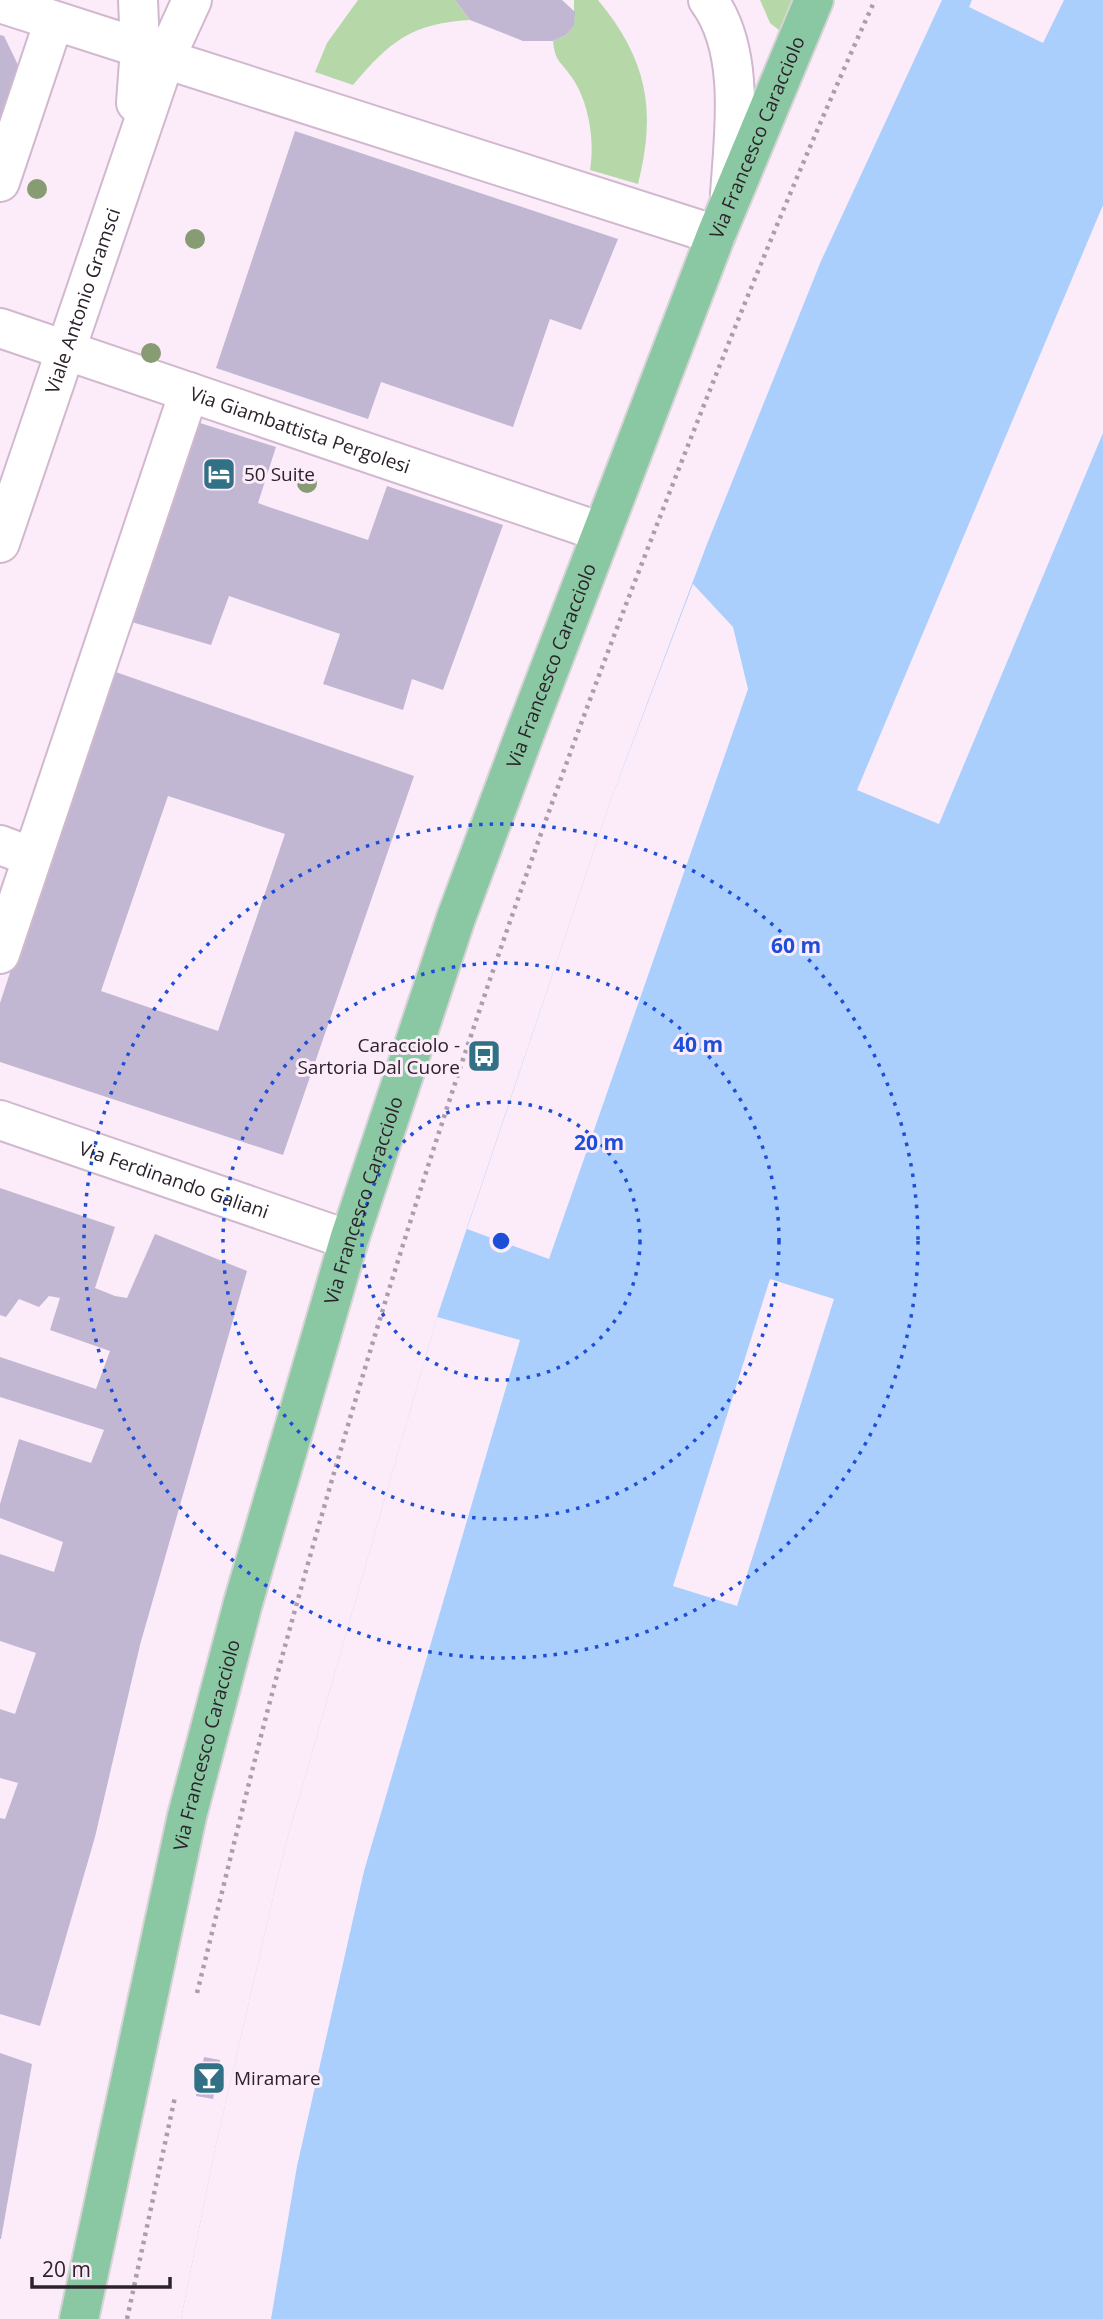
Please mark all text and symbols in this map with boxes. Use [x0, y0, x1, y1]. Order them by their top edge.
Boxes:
street label: Via Francesco Caracciolo [703, 32, 811, 242]
street label: Viale Antonio Gramsci [39, 204, 126, 397]
street label: Via Giambattista Pergolesi [187, 380, 414, 479]
hotel icon: 50 Suite [200, 455, 238, 493]
place label: 50 Suite [244, 461, 315, 487]
street label: Via Francesco Caracciolo [500, 559, 602, 772]
text: 60 m [771, 931, 821, 959]
text: 40 m [673, 1030, 723, 1058]
place label: Caracciolo - Sartoria Dal Cuore [297, 1032, 460, 1080]
bus stop icon: Caracciolo - Sartoria Dal Cuore [465, 1037, 503, 1075]
street label: Via Francesco Caracciolo [318, 1093, 409, 1307]
text: 20 m [574, 1128, 624, 1156]
street label: Via Ferdinando Galiani [76, 1135, 272, 1225]
centre of rings [489, 1229, 513, 1253]
street label: Via Francesco Caracciolo [167, 1636, 246, 1853]
bar icon: Miramare [190, 2059, 228, 2097]
place label: Miramare [234, 2065, 321, 2091]
scale bar [32, 2246, 170, 2290]
text: 20 m [42, 2255, 91, 2283]

